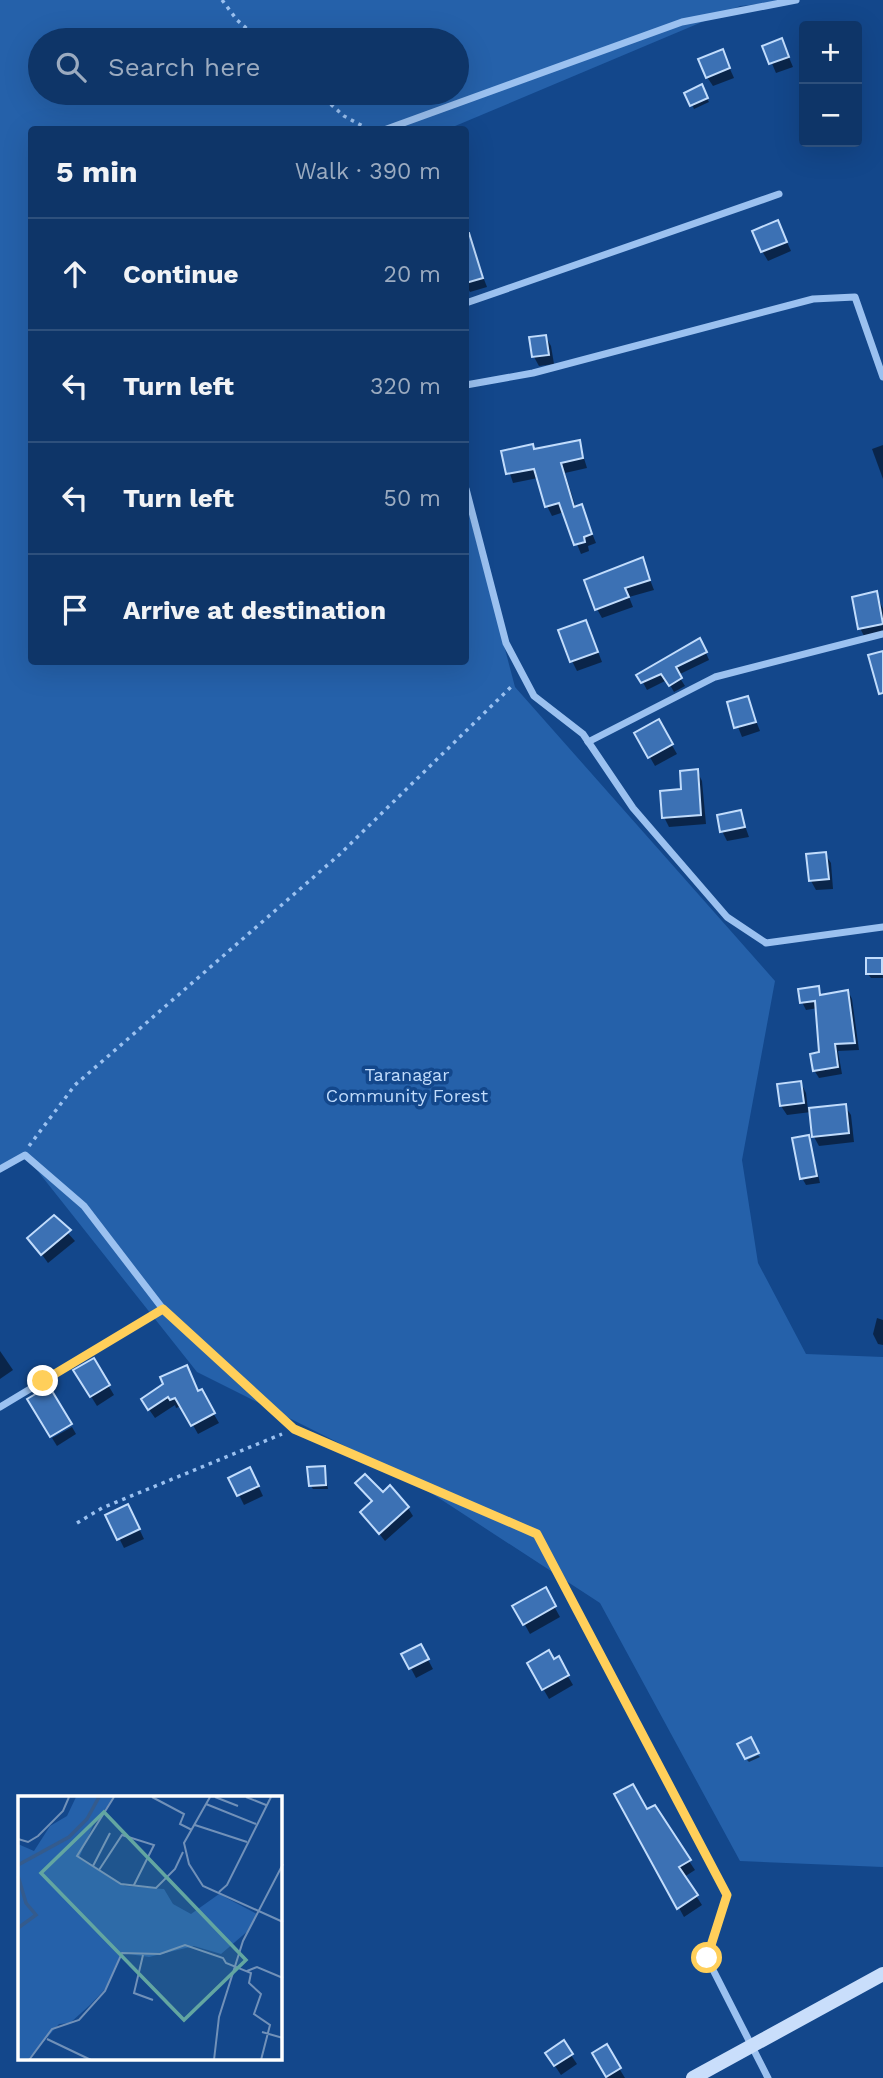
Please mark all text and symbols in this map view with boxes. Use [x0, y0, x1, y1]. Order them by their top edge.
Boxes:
map controls [799, 21, 862, 147]
button: + [799, 21, 862, 84]
search box [28, 28, 469, 105]
icon: search [52, 48, 90, 86]
text: Search here [108, 52, 260, 82]
button: − [799, 84, 862, 147]
text: 5 min [56, 154, 138, 189]
text: Walk · 390 m [295, 158, 441, 185]
icon: ahead [56, 255, 94, 293]
text: Continue [123, 259, 239, 289]
text: 20 m [384, 261, 441, 288]
icon: left [56, 367, 94, 405]
text: Turn left [123, 371, 234, 401]
text: 320 m [370, 373, 441, 400]
icon: left [56, 479, 94, 517]
text: Turn left [123, 483, 234, 513]
text: 50 m [384, 485, 441, 512]
icon: arrive [56, 591, 94, 629]
text: Arrive at destination [123, 595, 386, 625]
park label: Taranagar Community Forest [326, 1064, 489, 1106]
route end [27, 1365, 58, 1396]
inset map [18, 1796, 282, 2060]
route start [691, 1942, 722, 1973]

